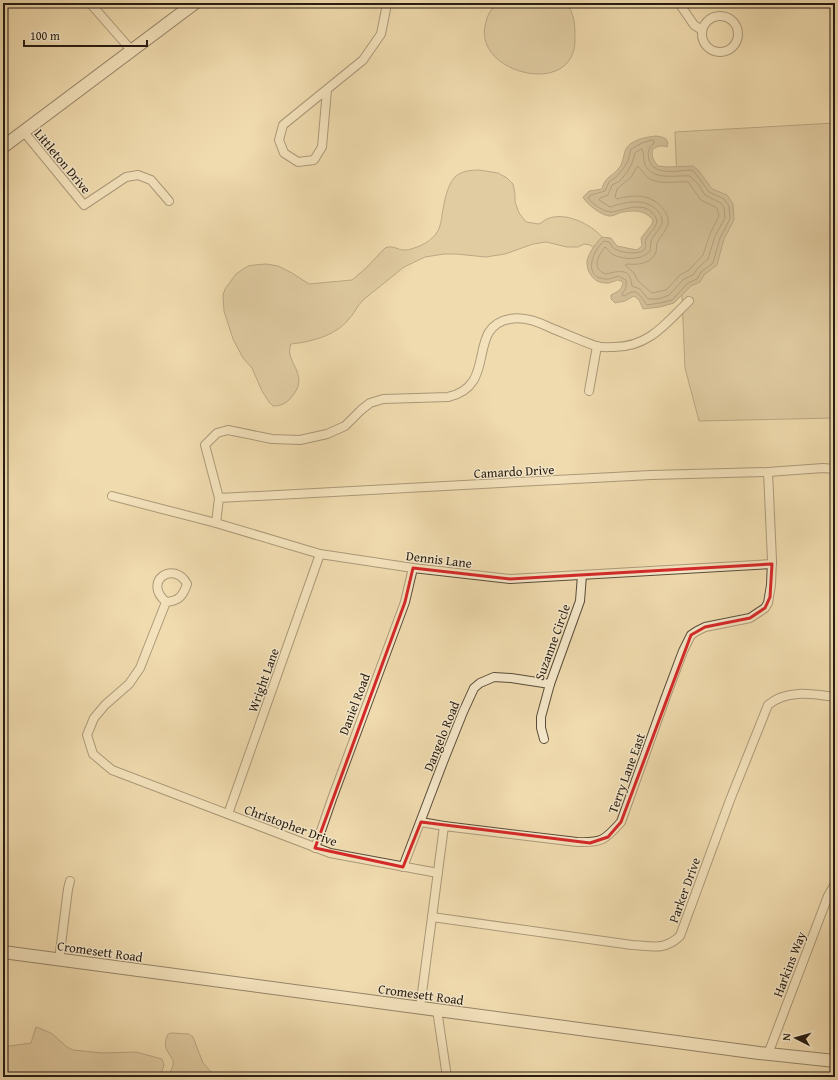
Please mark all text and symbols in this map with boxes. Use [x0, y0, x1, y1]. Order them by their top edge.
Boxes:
scale bar [24, 22, 147, 48]
text: 100 m [30, 27, 60, 44]
street label: Littleton Drive [30, 125, 95, 198]
street label: Camardo Drive [473, 460, 555, 483]
street label: Dennis Lane [405, 546, 473, 573]
street label: Suzanne Circle [530, 601, 575, 683]
street label: Wright Lane [243, 645, 284, 715]
street label: Daniel Road [334, 670, 375, 738]
street label: Dangelo Road [419, 698, 464, 774]
street label: Terry Lane East [603, 730, 650, 816]
street label: Christopher Drive [242, 800, 340, 851]
street label: Parker Drive [664, 855, 705, 926]
street label: Harkins Way [768, 928, 811, 1000]
street label: Cromesett Road [56, 936, 144, 967]
street label: Cromesett Road [377, 979, 465, 1010]
north arrow [776, 1018, 816, 1058]
text: N [778, 1032, 794, 1041]

